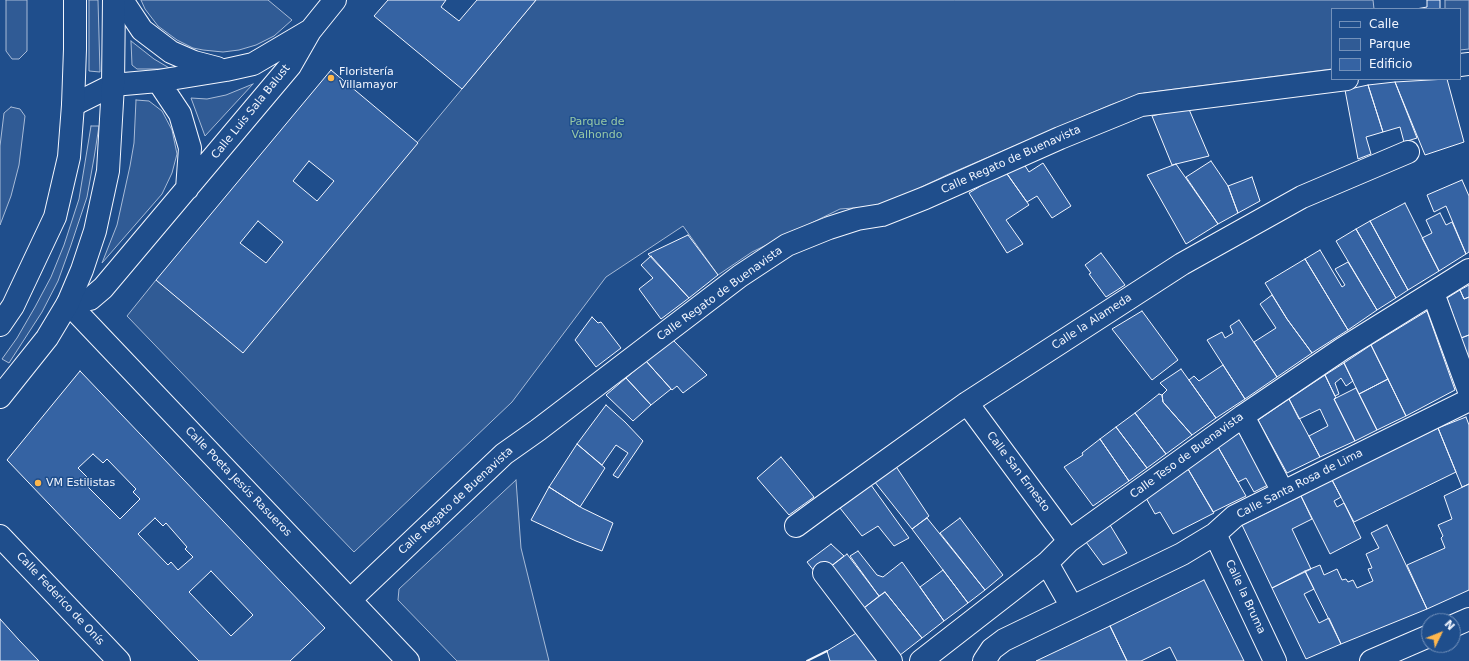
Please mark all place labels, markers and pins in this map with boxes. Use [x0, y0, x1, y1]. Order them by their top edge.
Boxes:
place label: Floristería Villamayor [339, 65, 397, 91]
marker: Floristería Villamayor [326, 73, 336, 83]
place label: VM Estilistas [46, 476, 115, 490]
marker: VM Estilistas [33, 478, 43, 488]

